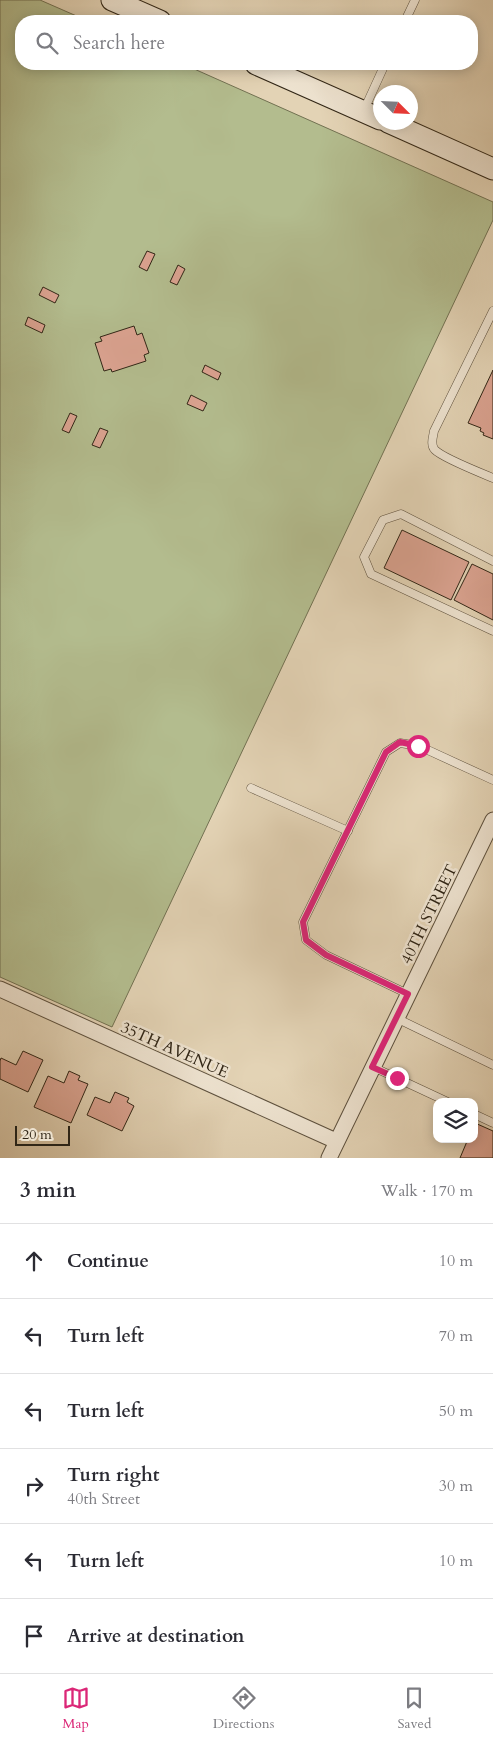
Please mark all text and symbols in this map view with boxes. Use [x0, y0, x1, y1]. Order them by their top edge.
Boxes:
search box [15, 15, 478, 70]
icon: search [33, 29, 61, 57]
text: Search here [73, 30, 165, 56]
north arrow [373, 85, 418, 130]
route start [407, 735, 430, 758]
street label: 40TH STREET [395, 861, 463, 968]
street label: 35TH AVENUE [117, 1016, 232, 1083]
route end [386, 1067, 409, 1090]
map controls [433, 1098, 478, 1143]
button: layers [433, 1098, 478, 1143]
scale bar [15, 1123, 70, 1146]
text: 20 m [22, 1125, 52, 1144]
text: 3 min [20, 1176, 76, 1205]
text: Walk · 170 m [381, 1180, 473, 1202]
icon: ahead [20, 1247, 48, 1275]
text: Continue [67, 1248, 149, 1274]
text: 10 m [439, 1250, 473, 1272]
icon: left [20, 1322, 48, 1350]
text: Turn left [67, 1323, 144, 1349]
text: 70 m [439, 1325, 473, 1347]
icon: left [20, 1397, 48, 1425]
text: Turn left [67, 1398, 144, 1424]
text: 50 m [439, 1400, 473, 1422]
text: Turn right [67, 1462, 159, 1488]
icon: right [20, 1472, 48, 1500]
text: 30 m [439, 1475, 473, 1497]
text: 40th Street [67, 1488, 140, 1510]
icon: left [20, 1547, 48, 1575]
text: Turn left [67, 1548, 144, 1574]
text: 10 m [439, 1550, 473, 1572]
icon: arrive [20, 1622, 48, 1650]
text: Arrive at destination [67, 1623, 244, 1649]
tab: Map [62, 1684, 90, 1733]
tab: Directions [213, 1684, 274, 1733]
tab: Saved [397, 1684, 431, 1733]

